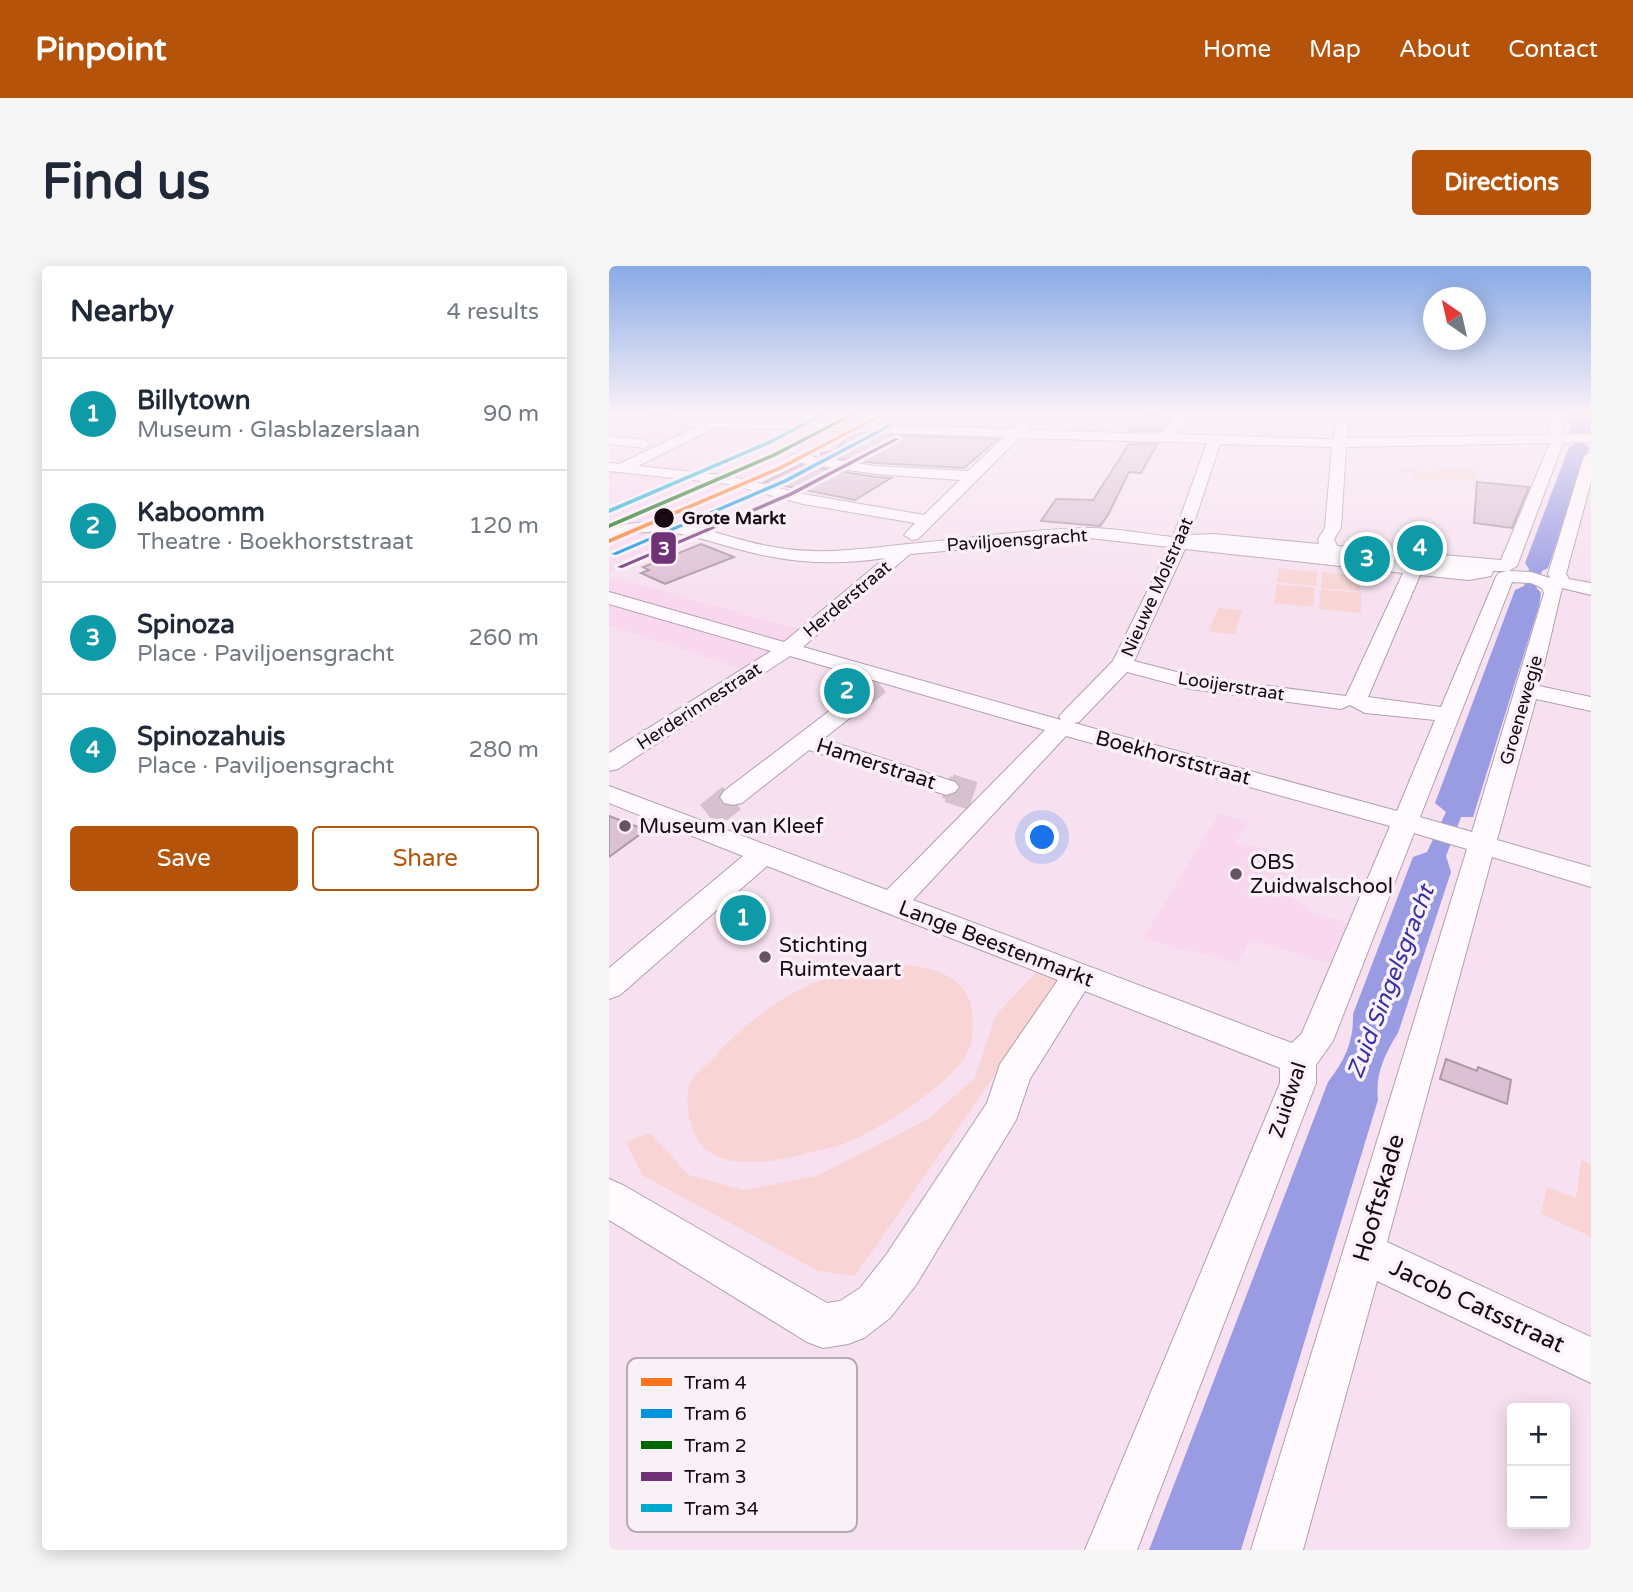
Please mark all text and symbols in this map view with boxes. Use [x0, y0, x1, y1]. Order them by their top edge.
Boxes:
text: Pinpoint [35, 30, 167, 69]
text: Home [1203, 35, 1271, 64]
text: Map [1309, 35, 1361, 64]
text: About [1399, 35, 1470, 64]
text: Contact [1508, 35, 1598, 64]
button: Directions [1412, 150, 1591, 215]
text: Find us [42, 153, 210, 212]
north arrow [1423, 287, 1486, 350]
text: Nearby [70, 293, 174, 330]
text: 4 results [446, 298, 539, 326]
text: Billytown [137, 385, 251, 416]
text: 1 [86, 400, 100, 428]
text: 90 m [483, 400, 539, 428]
text: Museum · Glasblazerslaan [137, 416, 420, 444]
text: Kaboomm [137, 497, 265, 528]
marker: Grote Markt [652, 506, 676, 530]
place label: Grote Markt [682, 507, 786, 529]
text: 2 [86, 512, 100, 540]
text: 120 m [469, 512, 539, 540]
street label: Nieuwe Molstraat [1116, 514, 1198, 660]
pin: 4 [1397, 522, 1443, 574]
street label: Paviljoensgracht [946, 524, 1088, 556]
text: Theatre · Boekhorststraat [137, 528, 414, 556]
line badge: 3 [650, 531, 677, 565]
pin: 3 [1344, 533, 1390, 585]
text: 3 [658, 538, 670, 560]
street label: Herderstraat [799, 556, 895, 642]
text: Spinoza [137, 609, 235, 640]
text: 3 [86, 624, 100, 652]
text: 260 m [469, 624, 539, 652]
text: Place · Paviljoensgracht [137, 640, 394, 668]
street label: Groenewegje [1495, 653, 1547, 767]
street label: Herderinnestraat [632, 657, 766, 755]
pin: 2 [824, 665, 870, 717]
street label: Looijerstraat [1176, 667, 1286, 705]
text: Spinozahuis [137, 721, 285, 752]
street label: Boekhorststraat [1093, 725, 1253, 791]
street label: Hamerstraat [813, 733, 939, 795]
text: 4 [86, 736, 100, 764]
text: 280 m [469, 736, 539, 764]
text: Place · Paviljoensgracht [137, 752, 394, 780]
place label: Museum van Kleef [639, 814, 823, 839]
marker: Museum van Kleef [617, 818, 633, 834]
your location [1025, 820, 1059, 854]
button: Save [70, 826, 298, 891]
button: Share [312, 826, 539, 891]
place label: OBS Zuidwalschool [1250, 850, 1393, 899]
marker: OBS Zuidwalschool [1228, 866, 1244, 882]
water label: Zuid Singelsgracht [1341, 880, 1441, 1082]
pin: 1 [720, 892, 766, 944]
street label: Lange Beestenmarkt [895, 895, 1097, 993]
place label: Stichting Ruimtevaart [779, 933, 901, 982]
marker: Stichting Ruimtevaart [757, 949, 773, 965]
street label: Zuidwal [1264, 1059, 1312, 1141]
street label: Hooftskade [1347, 1131, 1411, 1265]
street label: Jacob Catsstraat [1385, 1253, 1569, 1359]
legend [627, 1358, 857, 1532]
text: Tram 4 [684, 1372, 747, 1394]
text: Tram 6 [684, 1403, 747, 1425]
map controls [1507, 1403, 1570, 1529]
button: + [1507, 1403, 1570, 1466]
text: Tram 2 [684, 1435, 747, 1457]
text: Tram 3 [684, 1466, 747, 1488]
button: − [1507, 1466, 1570, 1529]
text: Tram 34 [684, 1498, 759, 1520]

